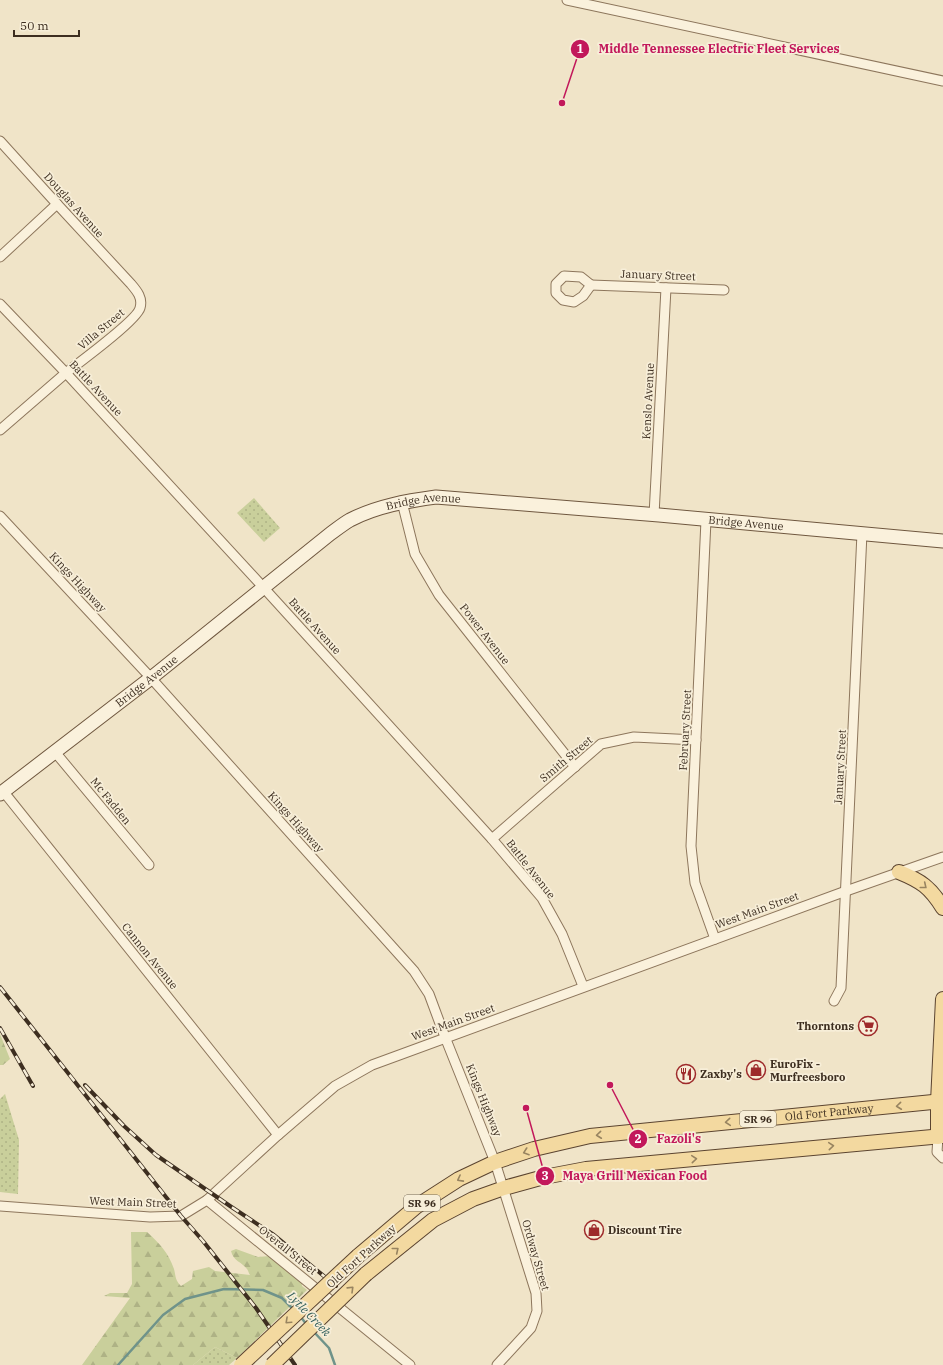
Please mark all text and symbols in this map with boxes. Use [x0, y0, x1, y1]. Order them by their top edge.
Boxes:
scale bar [14, 12, 79, 38]
text: 50 m [20, 18, 49, 33]
callout: Middle Tennessee Electric Fleet Services [570, 37, 848, 61]
text: 1 [576, 41, 584, 56]
text: Middle Tennessee Electric Fleet Services [598, 41, 840, 56]
street label: Douglas Avenue [41, 170, 107, 240]
street label: January Street [620, 267, 696, 283]
street label: Villa Street [75, 305, 127, 353]
street label: Battle Avenue [67, 357, 126, 419]
street label: Kenslo Avenue [639, 362, 657, 440]
street label: Bridge Avenue [384, 490, 461, 513]
street label: Bridge Avenue [708, 513, 784, 533]
street label: Kings Highway [47, 549, 110, 615]
street label: Battle Avenue [286, 595, 344, 657]
street label: Power Avenue [457, 601, 513, 667]
street label: Bridge Avenue [113, 652, 181, 710]
street label: February Street [676, 689, 694, 771]
street label: January Street [831, 729, 849, 805]
street label: Smith Street [537, 733, 595, 785]
street label: Mc Fadden [88, 775, 134, 827]
street label: Kings Highway [265, 789, 327, 855]
street label: Battle Avenue [504, 837, 559, 901]
one-way arrow [920, 881, 927, 888]
street label: West Main Street [714, 888, 801, 932]
street label: Cannon Avenue [119, 920, 181, 992]
street label: West Main Street [410, 1000, 497, 1044]
supermarket icon: Thorntons [857, 1015, 879, 1037]
place label: Thorntons [796, 1019, 854, 1033]
place label: EuroFix - Murfreesboro [770, 1057, 845, 1084]
shop icon: EuroFix - Murfreesboro [745, 1059, 767, 1081]
street label: Kings Highway [463, 1062, 505, 1139]
restaurant icon: Zaxby's [675, 1063, 697, 1085]
place label: Zaxby's [700, 1067, 742, 1081]
street label: Old Fort Parkway [784, 1101, 874, 1124]
one-way arrow [896, 1101, 902, 1110]
road number: SR 96 [740, 1111, 776, 1127]
one-way arrow [725, 1117, 731, 1126]
callout: Fazoli's [628, 1127, 709, 1151]
one-way arrow [596, 1130, 602, 1139]
text: 2 [634, 1131, 642, 1146]
text: Fazoli's [657, 1131, 701, 1146]
one-way arrow [828, 1142, 834, 1151]
one-way arrow [522, 1147, 529, 1155]
one-way arrow [691, 1155, 697, 1164]
callout: Maya Grill Mexican Food [535, 1164, 716, 1188]
text: 3 [541, 1168, 549, 1183]
text: Maya Grill Mexican Food [563, 1168, 708, 1183]
one-way arrow [457, 1174, 465, 1182]
street label: West Main Street [89, 1193, 177, 1211]
road number: SR 96 [404, 1195, 440, 1211]
street label: Ordway Street [519, 1218, 553, 1292]
shop icon: Discount Tire [583, 1219, 605, 1241]
street label: Old Fort Parkway [323, 1221, 399, 1291]
street label: Overall Street [256, 1222, 320, 1278]
place label: Discount Tire [608, 1223, 682, 1237]
one-way arrow [391, 1248, 398, 1255]
one-way arrow [346, 1286, 354, 1294]
water label: Lytle Creek [284, 1287, 335, 1340]
one-way arrow [286, 1316, 293, 1323]

